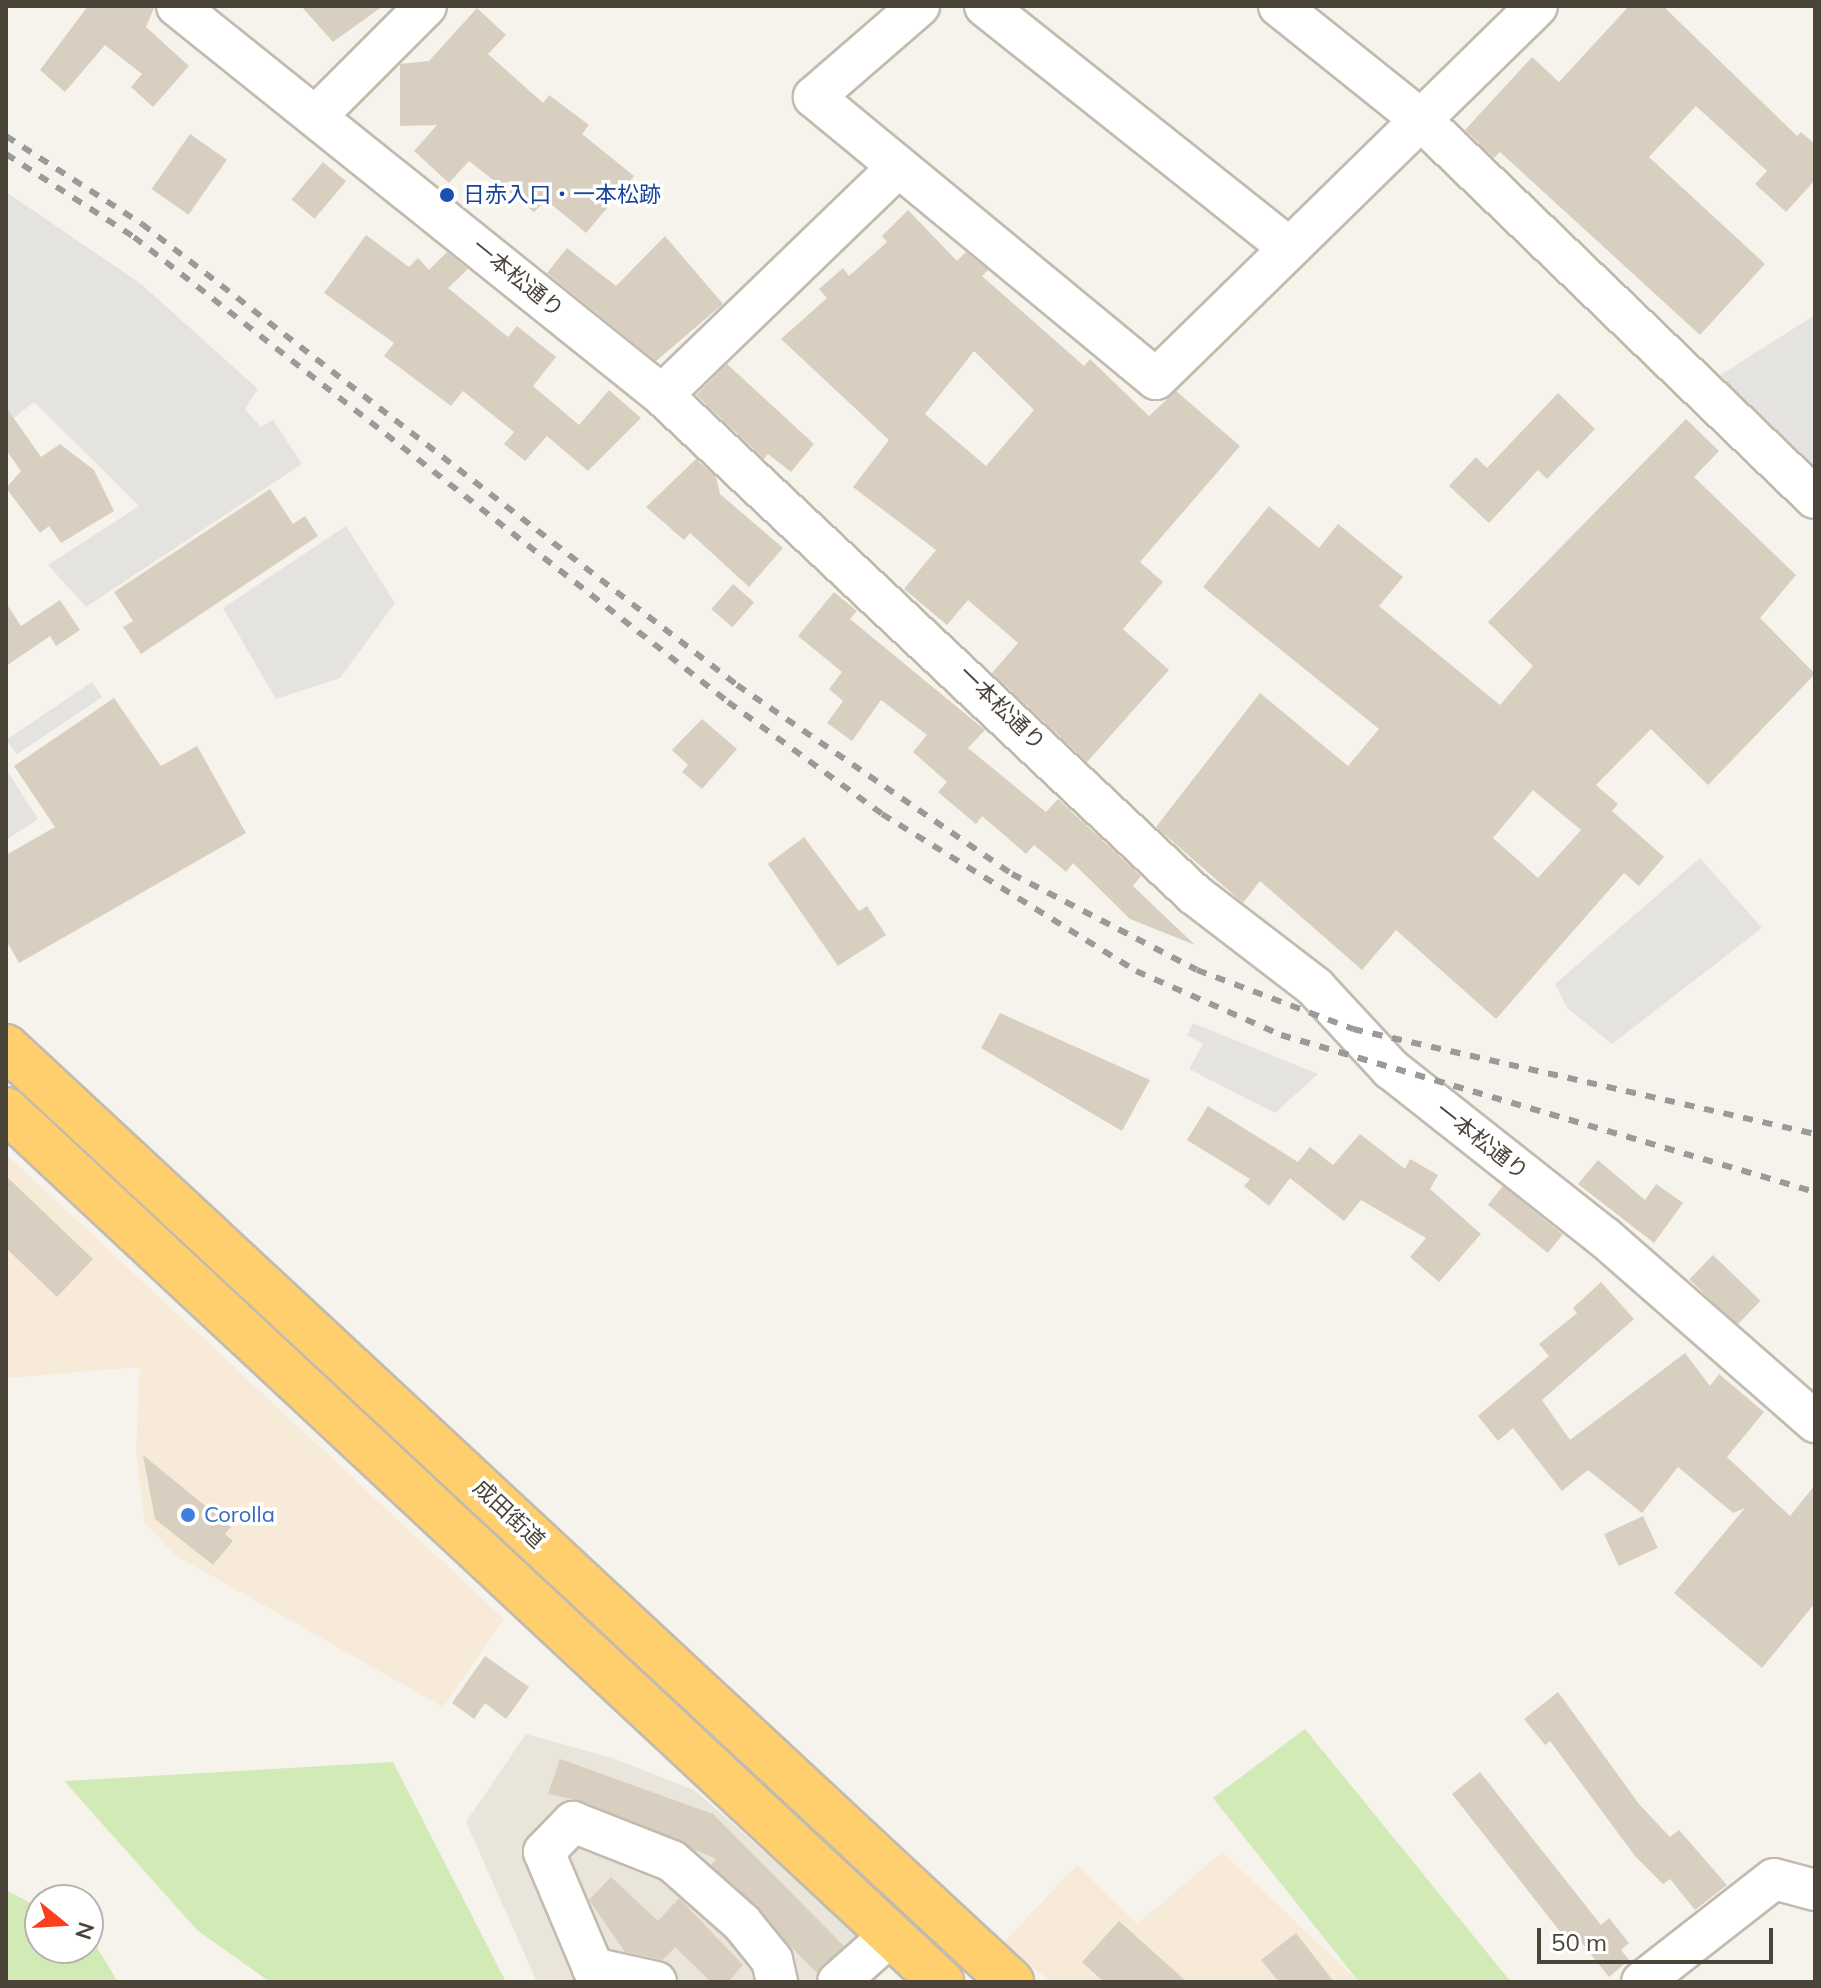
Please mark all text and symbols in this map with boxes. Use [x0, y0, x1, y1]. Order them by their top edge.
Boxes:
place label: 日赤入口・一本松跡 [463, 182, 661, 208]
marker: 日赤入口・一本松跡 [438, 186, 456, 204]
street label: 一本松通り [467, 233, 569, 323]
street label: 一本松通り [953, 660, 1051, 756]
street label: 一本松通り [1431, 1097, 1533, 1185]
street label: 成田街道 [468, 1474, 550, 1554]
place label: Corolla [204, 1502, 275, 1528]
marker: Corolla [179, 1506, 197, 1524]
north arrow [24, 1884, 104, 1964]
scale bar [1541, 1912, 1777, 1962]
text: N [69, 1919, 101, 1943]
text: 50 m [1551, 1927, 1607, 1957]

